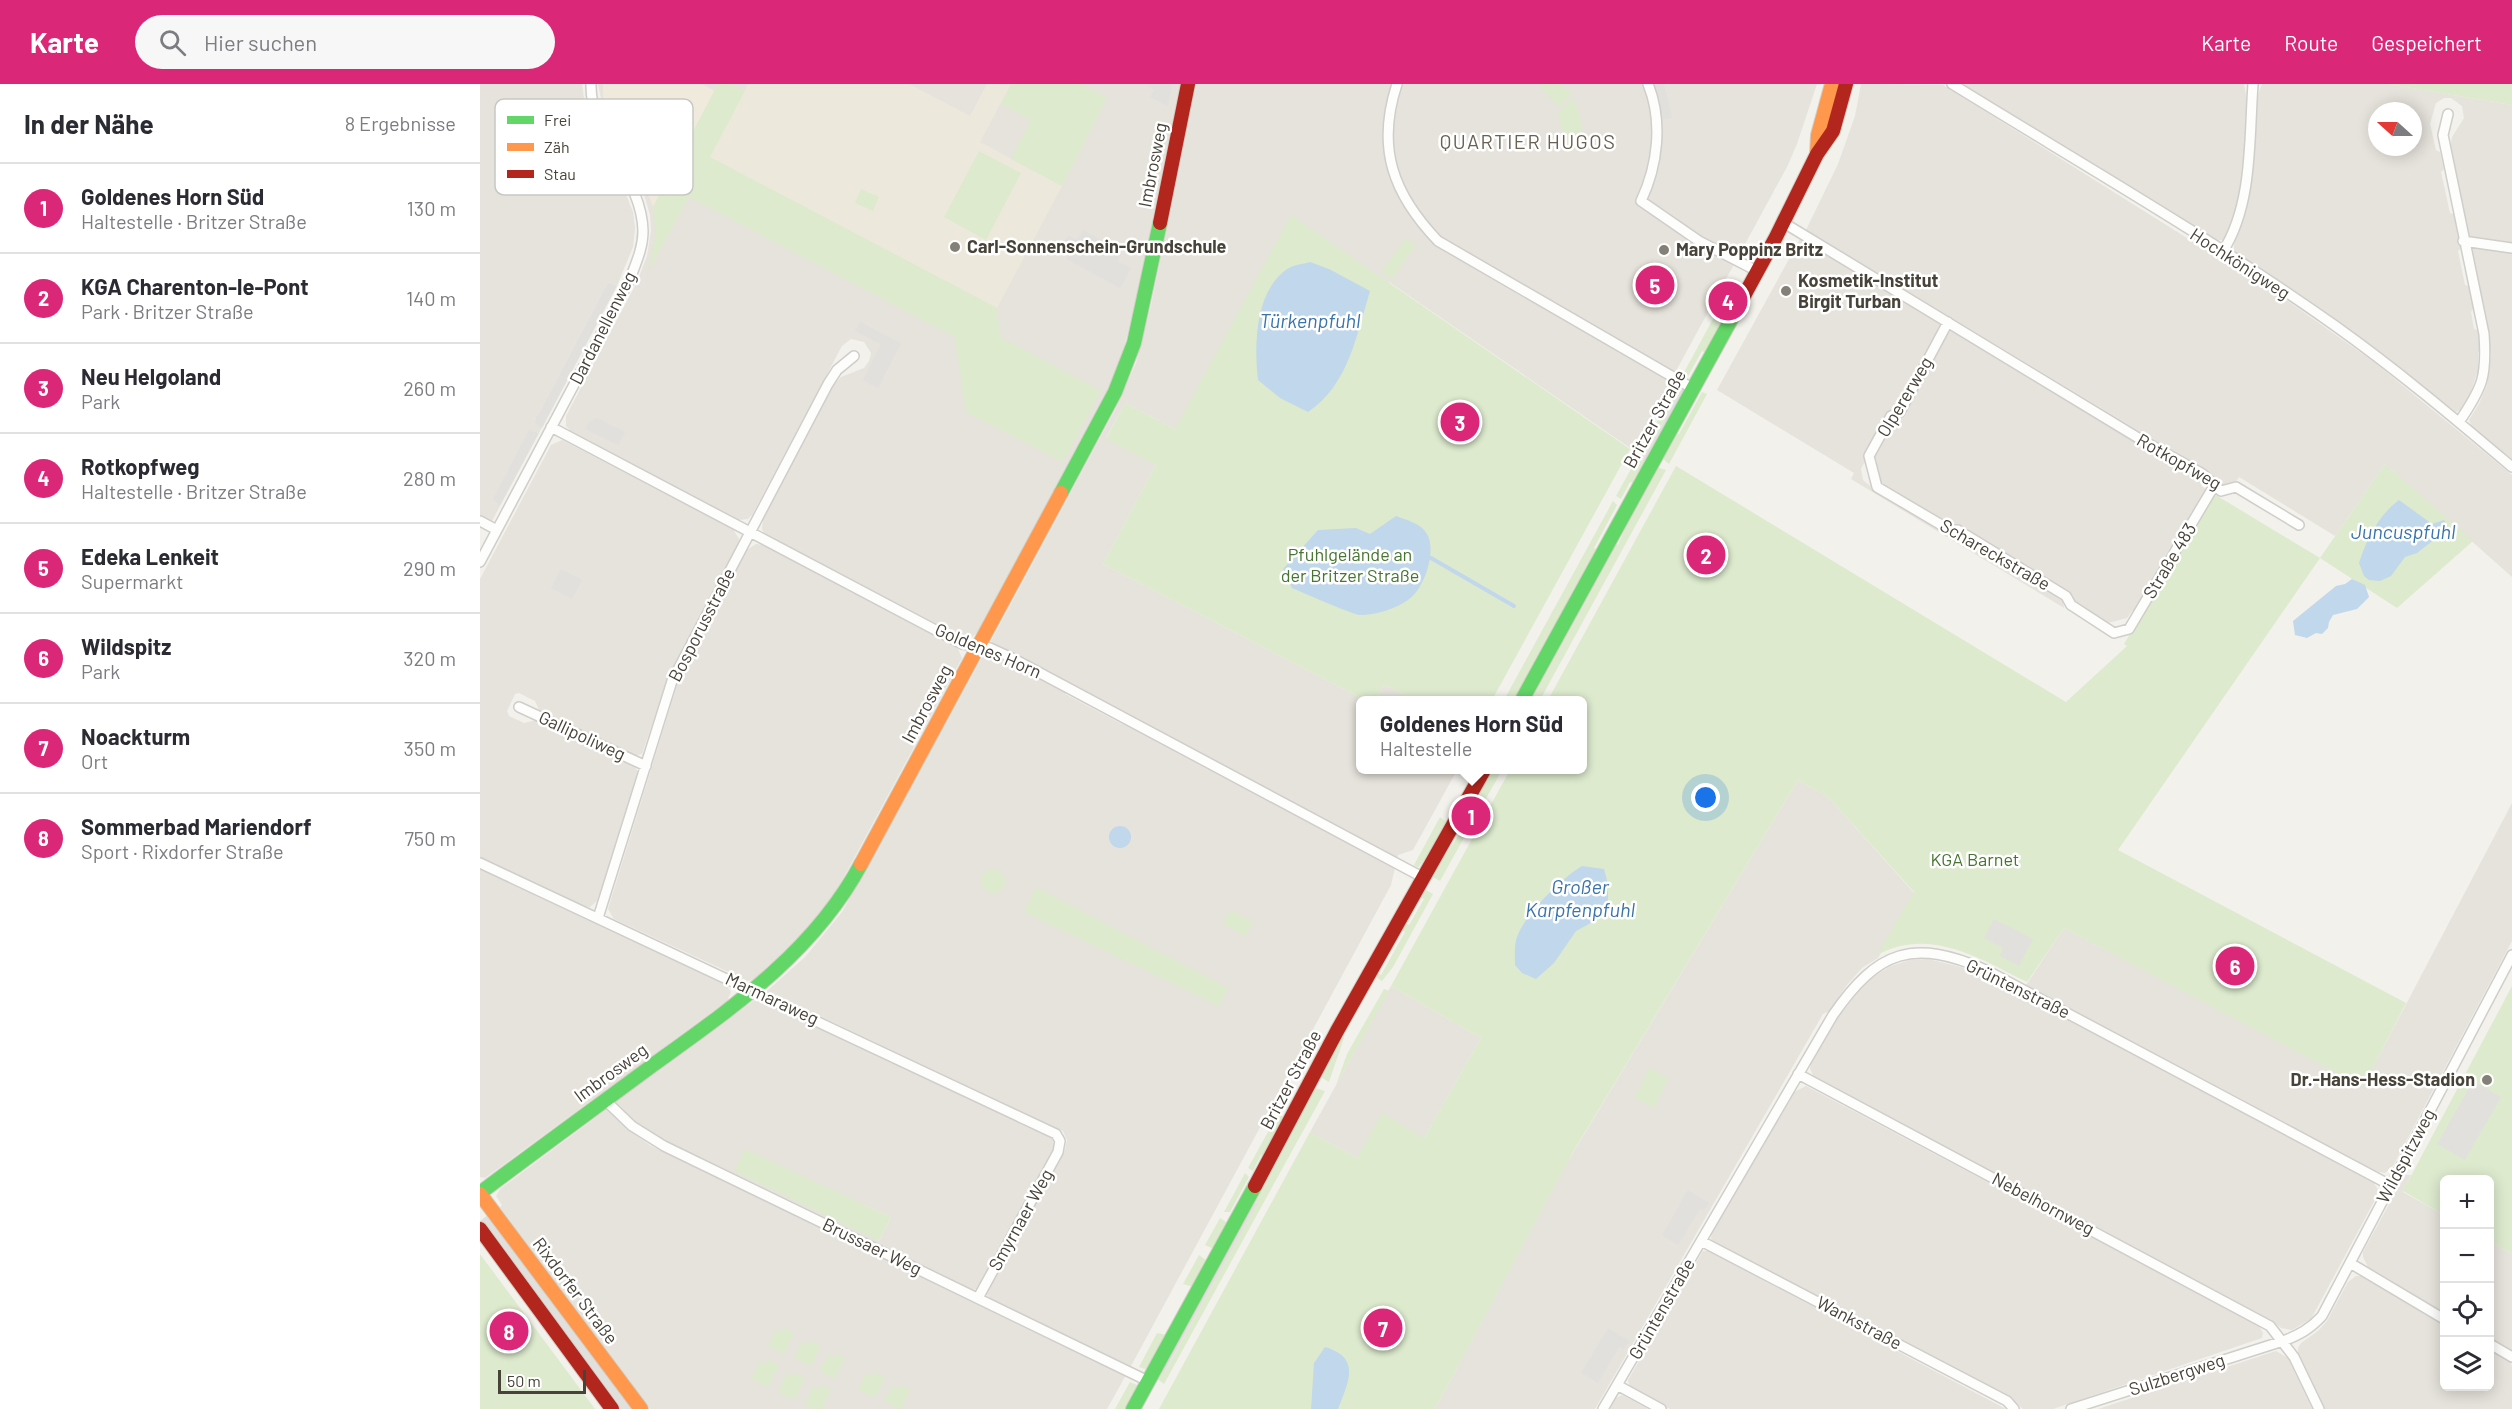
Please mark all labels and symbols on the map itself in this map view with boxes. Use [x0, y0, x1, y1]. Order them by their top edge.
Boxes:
legend [495, 99, 693, 195]
north arrow [2368, 102, 2422, 156]
text: Frei [544, 110, 571, 129]
street label: Imbrosweg [1133, 121, 1171, 209]
district label: QUARTIER HUGOS [1440, 129, 1616, 153]
text: Zäh [544, 137, 570, 156]
text: Stau [544, 164, 576, 183]
street label: Hochkönigweg [2186, 223, 2295, 304]
place label: Carl-Sonnenschein-Grundschule [967, 235, 1227, 257]
place label: Mary Poppinz Britz [1676, 238, 1823, 260]
marker: Carl-Sonnenschein-Grundschule [948, 240, 962, 254]
marker: Mary Poppinz Britz [1657, 243, 1671, 257]
pin: 5 [1636, 262, 1674, 308]
street label: Dardanellenweg [564, 267, 640, 388]
place label: Kosmetik-Institut Birgit Turban [1798, 269, 1939, 312]
pin: 4 [1708, 278, 1748, 324]
marker: Kosmetik-Institut Birgit Turban [1779, 284, 1793, 298]
water label: Türkenpfuhl [1260, 308, 1361, 332]
street label: Olpererweg [1872, 352, 1937, 441]
street label: Britzer Straße [1618, 365, 1690, 472]
pin: 3 [1440, 400, 1480, 444]
street label: Rotkopfweg [2133, 428, 2226, 494]
street label: Schareckstraße [1936, 514, 2055, 595]
street label: Straße 483 [2138, 519, 2200, 602]
water label: Juncuspfuhl [2351, 519, 2456, 543]
pin: 2 [1686, 532, 1726, 578]
park label: Pfuhlgelände an der Britzer Straße [1281, 543, 1419, 586]
street label: Bosporusstraße [663, 564, 739, 685]
street label: Goldenes Horn [932, 618, 1045, 682]
street label: Imbrosweg [896, 661, 956, 747]
street label: Gallipoliweg [536, 705, 629, 765]
your location [1691, 783, 1720, 812]
pin: 1 [1452, 794, 1490, 838]
park label: KGA Barnet [1931, 848, 2019, 870]
water label: Großer Karpfenpfuhl [1525, 874, 1635, 921]
pin: 6 [2216, 944, 2254, 988]
street label: Grüntenstraße [1963, 953, 2074, 1023]
street label: Marmaraweg [722, 967, 822, 1029]
street label: Britzer Straße [1255, 1026, 1325, 1133]
street label: Imbrosweg [569, 1038, 652, 1106]
place label: Dr.-Hans-Hess-Stadion [2291, 1068, 2475, 1090]
marker: Dr.-Hans-Hess-Stadion [2480, 1073, 2494, 1087]
street label: Wildspitzweg [2371, 1104, 2439, 1207]
street label: Smyrnaer Weg [983, 1165, 1057, 1274]
street label: Nebelhornweg [1989, 1167, 2098, 1239]
street label: Brussaer Weg [819, 1213, 926, 1280]
street label: Rixdorfer Straße [529, 1233, 623, 1348]
street label: Grüntenstraße [1623, 1254, 1699, 1363]
street label: Wankstraße [1813, 1291, 1906, 1354]
pin: 7 [1364, 1306, 1402, 1350]
pin: 8 [489, 1308, 528, 1354]
street label: Sulzbergweg [2126, 1348, 2227, 1400]
scale bar [498, 1367, 586, 1394]

